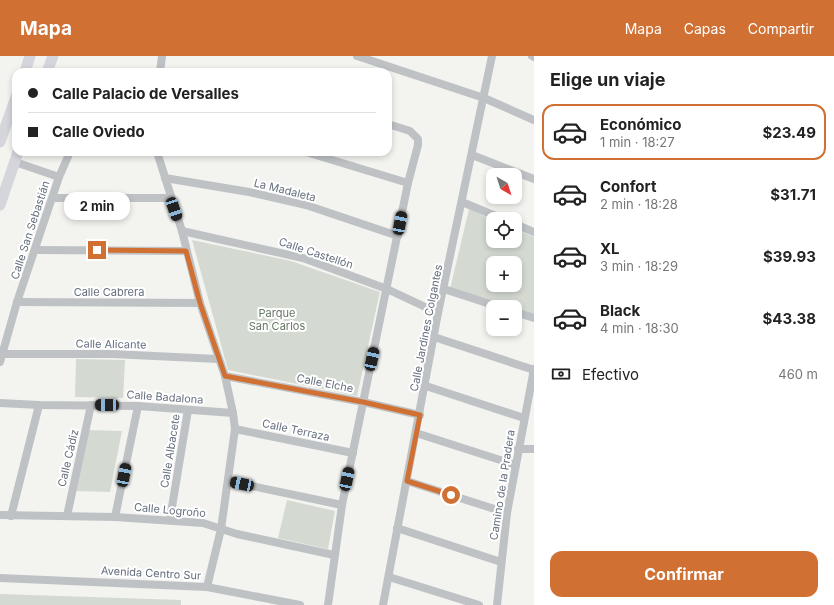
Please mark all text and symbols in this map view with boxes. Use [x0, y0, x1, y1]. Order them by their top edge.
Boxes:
text: Mapa [20, 17, 72, 40]
text: Mapa [625, 20, 662, 37]
text: Capas [684, 20, 726, 37]
text: Compartir [748, 20, 814, 37]
text: Elige un viaje [550, 69, 665, 90]
text: Calle Palacio de Versalles [52, 84, 239, 103]
icon: car [552, 114, 588, 150]
text: Económico [600, 115, 681, 134]
text: Calle Oviedo [52, 122, 145, 141]
text: $23.49 [762, 123, 816, 142]
text: 1 min · 18:27 [600, 134, 675, 150]
north arrow [486, 168, 522, 204]
map controls [486, 168, 522, 336]
street label: La Madaleta [253, 176, 317, 204]
icon: car [552, 176, 588, 212]
text: Confort [600, 177, 656, 196]
street label: Calle San Sebastián [7, 179, 53, 281]
text: $31.71 [770, 185, 816, 204]
callout: 2 min [64, 192, 130, 220]
car [164, 196, 184, 222]
text: 2 min · 18:28 [600, 196, 678, 212]
text: 2 min [80, 198, 114, 214]
car [392, 210, 408, 236]
button: locate [486, 212, 522, 248]
street label: Calle Castellón [277, 234, 355, 272]
icon: car [552, 238, 588, 274]
text: XL [600, 239, 620, 258]
route end [88, 241, 106, 259]
text: $39.93 [763, 247, 816, 266]
button: + [486, 256, 522, 292]
text: 3 min · 18:29 [600, 258, 678, 274]
street label: Calle Jardines Colgantes [407, 263, 445, 393]
street label: Calle Cabrera [74, 285, 144, 299]
button: − [486, 300, 522, 336]
icon: car [552, 300, 588, 336]
text: Black [600, 301, 640, 320]
park label: Parque San Carlos [249, 306, 305, 333]
text: $43.38 [763, 309, 816, 328]
text: 4 min · 18:30 [600, 320, 679, 336]
street label: Calle Alicante [75, 336, 147, 352]
car [364, 346, 380, 372]
icon: cash [550, 363, 572, 385]
text: Efectivo [582, 365, 639, 384]
text: 460 m [778, 366, 818, 382]
street label: Calle Elche [295, 371, 355, 395]
street label: Calle Badalona [126, 387, 204, 407]
car [95, 399, 119, 411]
street label: Calle Albacete [157, 413, 183, 489]
street label: Calle Terraza [261, 416, 331, 444]
street label: Calle Cádiz [55, 428, 81, 488]
street label: Camino de la Pradera [486, 429, 518, 541]
car [116, 462, 132, 488]
car [339, 466, 355, 492]
car [229, 476, 255, 492]
route start [442, 486, 460, 504]
street label: Calle Logroño [133, 500, 207, 520]
button: Confirmar [550, 551, 818, 597]
street label: Avenida Centro Sur [101, 563, 201, 583]

